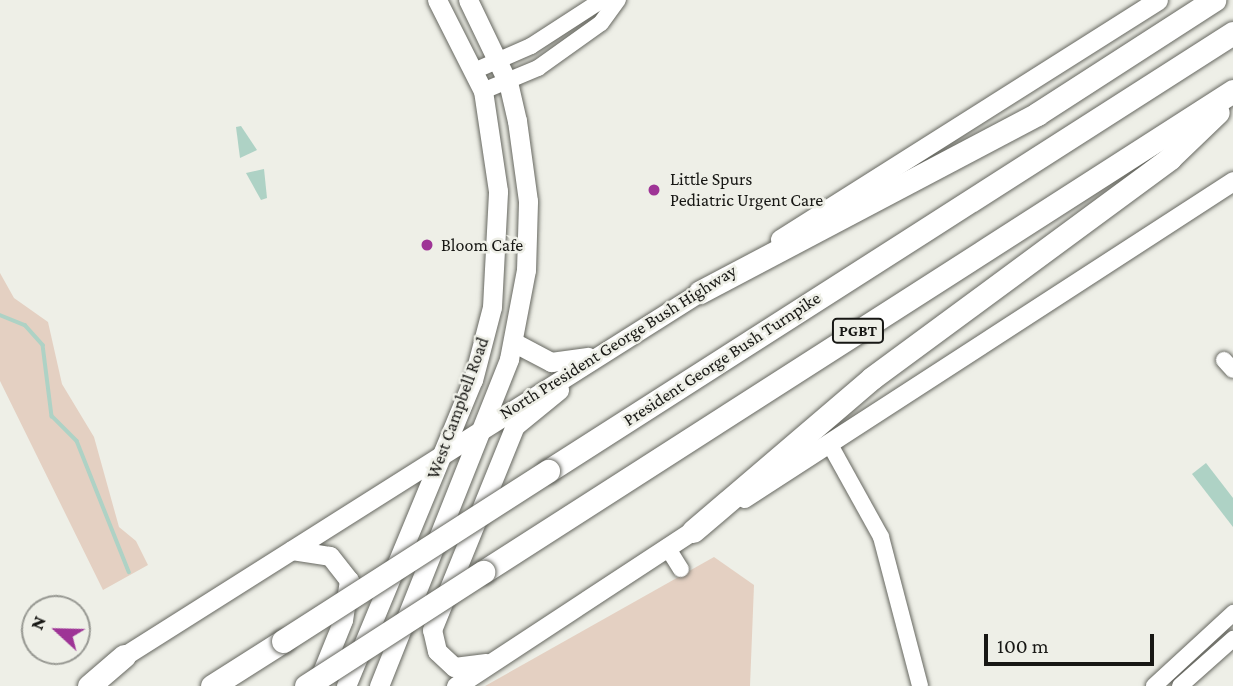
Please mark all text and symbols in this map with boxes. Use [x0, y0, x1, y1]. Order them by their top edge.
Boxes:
place label: Little Spurs Pediatric Urgent Care [670, 169, 823, 212]
marker: Little Spurs Pediatric Urgent Care [644, 180, 664, 200]
place label: Bloom Cafe [441, 234, 523, 256]
marker: Bloom Cafe [419, 237, 435, 253]
street label: North President George Bush Highway [496, 260, 740, 424]
street label: President George Bush Turnpike [619, 287, 825, 431]
road number: PGBT [832, 318, 884, 344]
street label: West Campbell Road [422, 334, 494, 482]
north arrow [21, 595, 91, 665]
text: N [26, 613, 50, 633]
scale bar [988, 620, 1158, 664]
text: 100 m [997, 634, 1049, 658]

